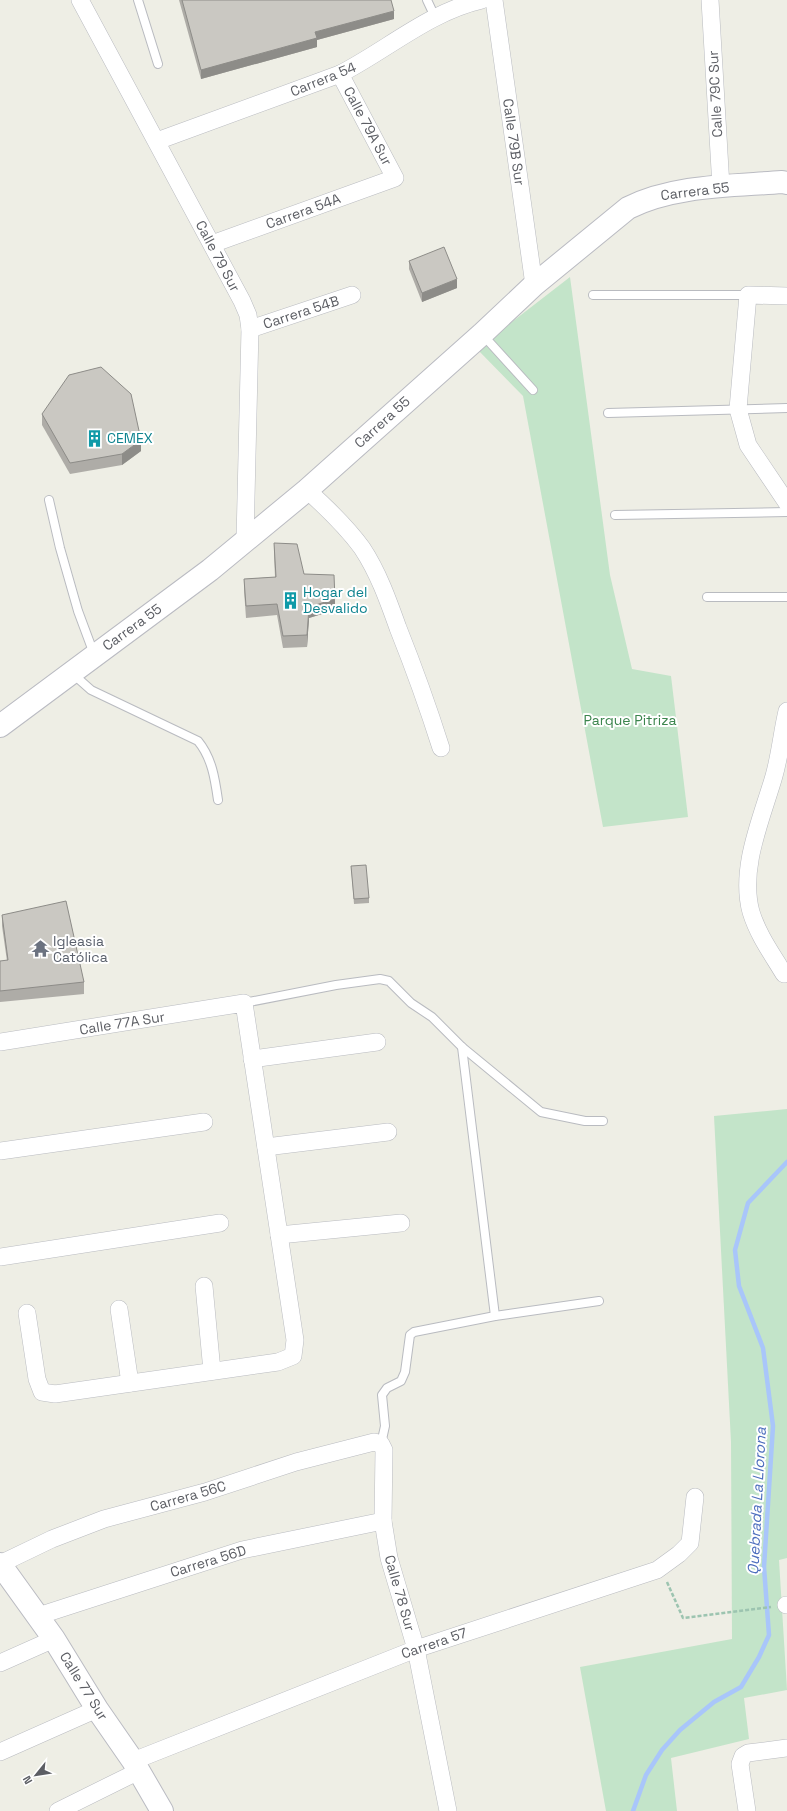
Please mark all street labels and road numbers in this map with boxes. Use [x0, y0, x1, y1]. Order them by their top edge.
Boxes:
street label: Calle 79C Sur [704, 50, 726, 138]
street label: Carrera 54 [287, 58, 359, 100]
street label: Calle 79A Sur [340, 83, 396, 169]
street label: Calle 79B Sur [499, 97, 529, 187]
street label: Carrera 55 [660, 178, 730, 204]
street label: Carrera 54A [263, 189, 343, 233]
street label: Calle 79 Sur [192, 217, 244, 295]
street label: Carrera 54B [261, 291, 341, 333]
street label: Carrera 55 [350, 392, 414, 452]
street label: Carrera 55 [99, 599, 165, 655]
street label: Calle 77A Sur [78, 1007, 166, 1039]
street label: Carrera 56C [148, 1477, 228, 1515]
street label: Carrera 56D [168, 1541, 248, 1581]
street label: Calle 78 Sur [381, 1553, 419, 1633]
street label: Carrera 57 [399, 1623, 469, 1663]
street label: Calle 77 Sur [56, 1648, 112, 1724]

